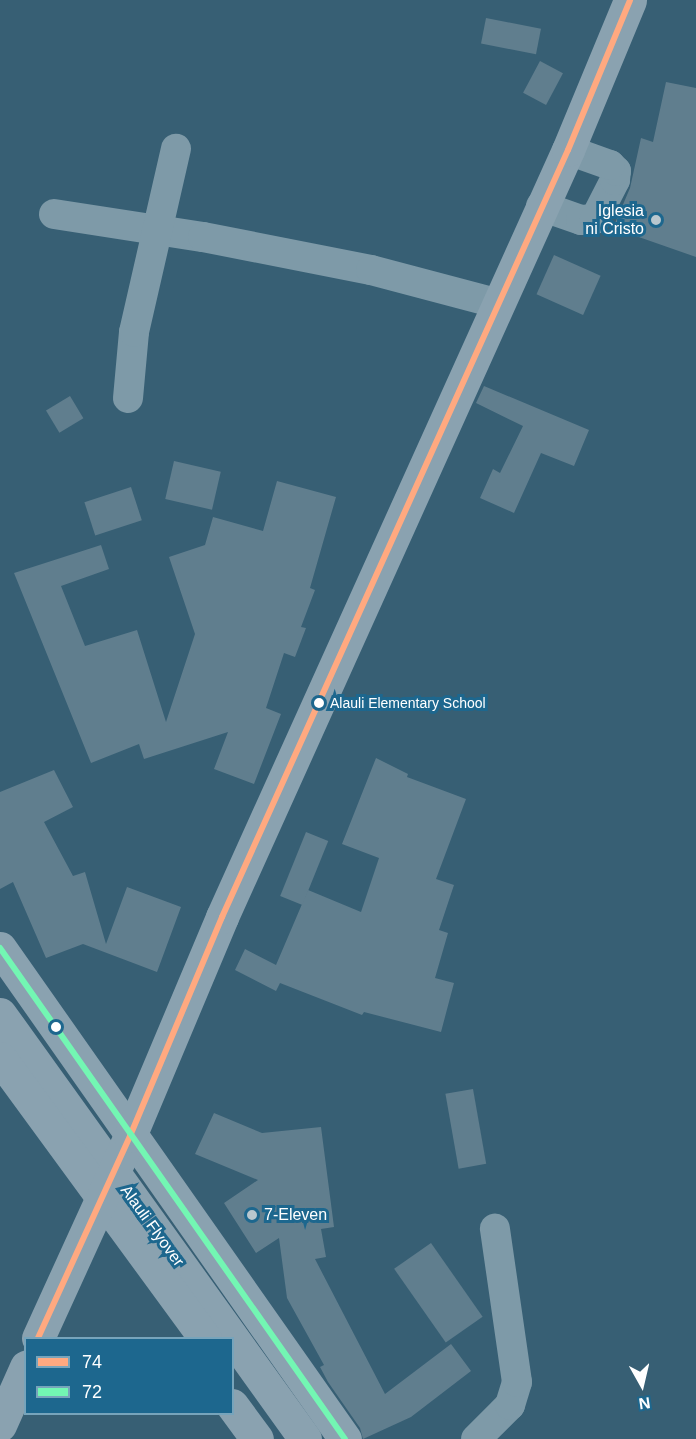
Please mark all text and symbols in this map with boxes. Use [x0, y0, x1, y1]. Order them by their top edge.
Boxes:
place label: Iglesia ni Cristo [585, 201, 644, 239]
marker: Iglesia ni Cristo [649, 213, 663, 227]
place label: Alauli Elementary School [330, 695, 486, 711]
marker: Alauli Elementary School [313, 697, 325, 709]
unlabelled marker [50, 1021, 62, 1033]
street label: Alauli Flyover [116, 1182, 188, 1270]
place label: 7-Eleven [264, 1205, 327, 1225]
marker: 7-Eleven [245, 1208, 259, 1222]
legend [24, 1337, 234, 1415]
text: 74 [82, 1352, 102, 1372]
north arrow [612, 1355, 672, 1415]
text: 72 [82, 1382, 102, 1402]
text: N [638, 1394, 651, 1413]

